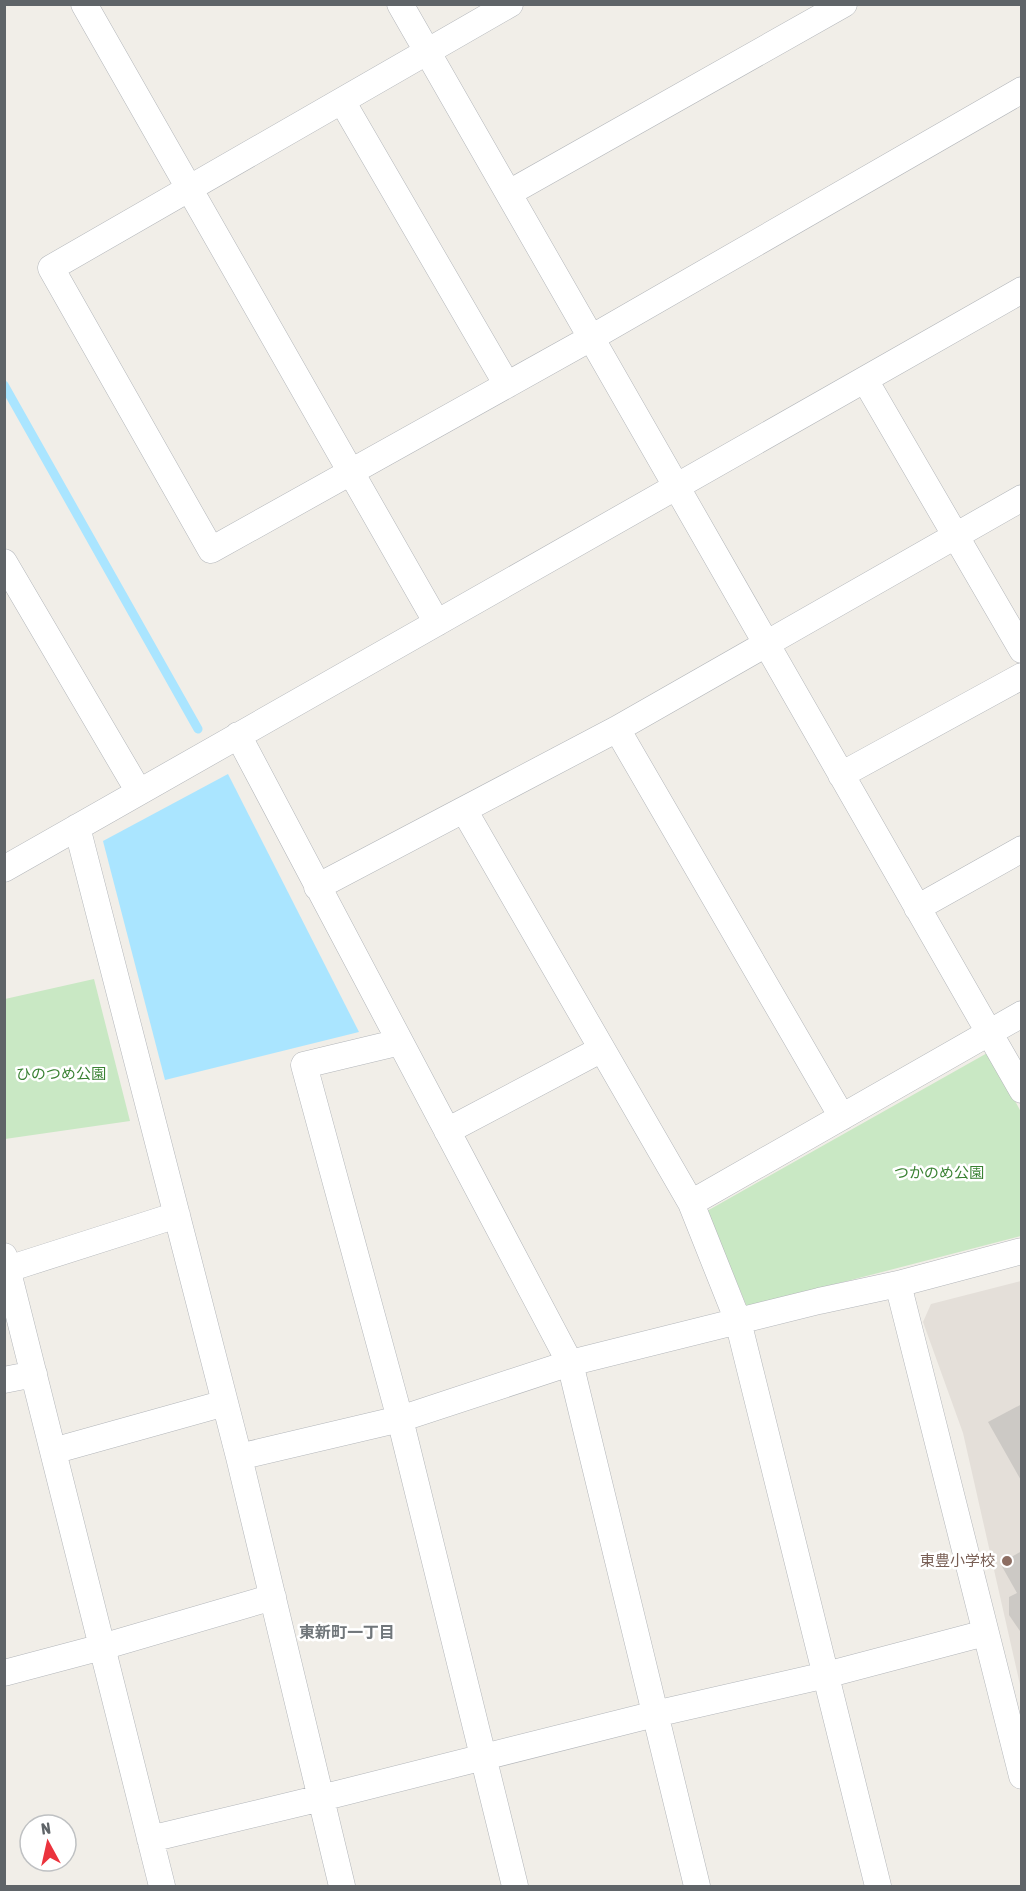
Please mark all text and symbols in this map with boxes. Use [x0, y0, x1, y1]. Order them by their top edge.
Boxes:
park label: ひのつめ公園 [16, 1065, 106, 1082]
park label: つかのめ公園 [894, 1164, 984, 1181]
place label: 東豊小学校 [920, 1552, 995, 1569]
marker: 東豊小学校 [1000, 1554, 1014, 1568]
district label: 東新町一丁目 [299, 1623, 395, 1641]
north arrow [18, 1813, 78, 1873]
text: N [40, 1819, 52, 1838]

